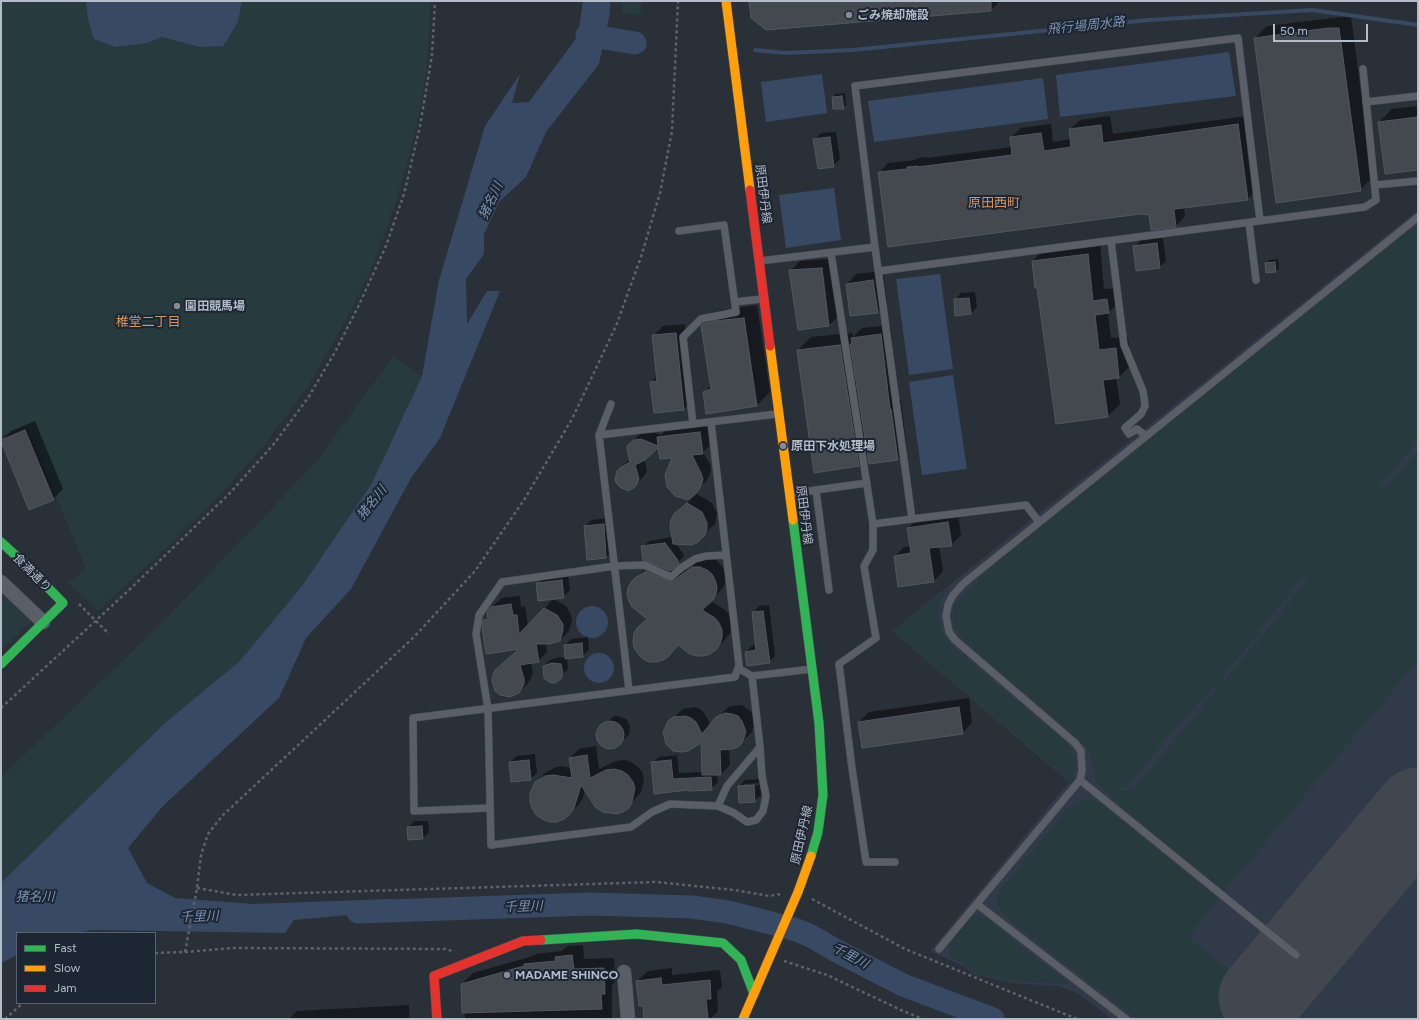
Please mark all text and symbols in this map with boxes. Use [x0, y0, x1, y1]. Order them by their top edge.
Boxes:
place label: ごみ焼却施設 [857, 8, 929, 22]
marker: ごみ焼却施設 [844, 10, 854, 20]
water label: 飛行場周水路 [1046, 14, 1126, 38]
scale bar [1275, 16, 1370, 42]
text: 50 m [1280, 24, 1308, 38]
street label: 原田伊丹線 [752, 163, 774, 225]
water label: 猪名川 [476, 180, 506, 222]
district label: 原田西町 [968, 195, 1020, 211]
place label: 園田競馬場 [185, 299, 245, 313]
marker: 園田競馬場 [172, 301, 182, 311]
district label: 椎堂二丁目 [116, 314, 180, 330]
place label: 原田下水処理場 [791, 439, 875, 453]
marker: 原田下水処理場 [778, 441, 788, 451]
water label: 猪名川 [354, 483, 390, 523]
street label: 原田伊丹線 [793, 484, 815, 546]
street label: 食満通り [10, 551, 54, 595]
street label: 原田伊丹線 [788, 804, 816, 866]
water label: 猪名川 [16, 889, 54, 905]
water label: 千里川 [503, 899, 543, 915]
water label: 千里川 [179, 909, 219, 925]
legend [16, 932, 156, 1004]
water label: 千里川 [829, 940, 871, 972]
text: Fast [54, 941, 77, 955]
text: Slow [54, 961, 80, 975]
place label: MADAME SHINCO [515, 968, 618, 982]
marker: MADAME SHINCO [502, 970, 512, 980]
text: Jam [54, 981, 77, 995]

